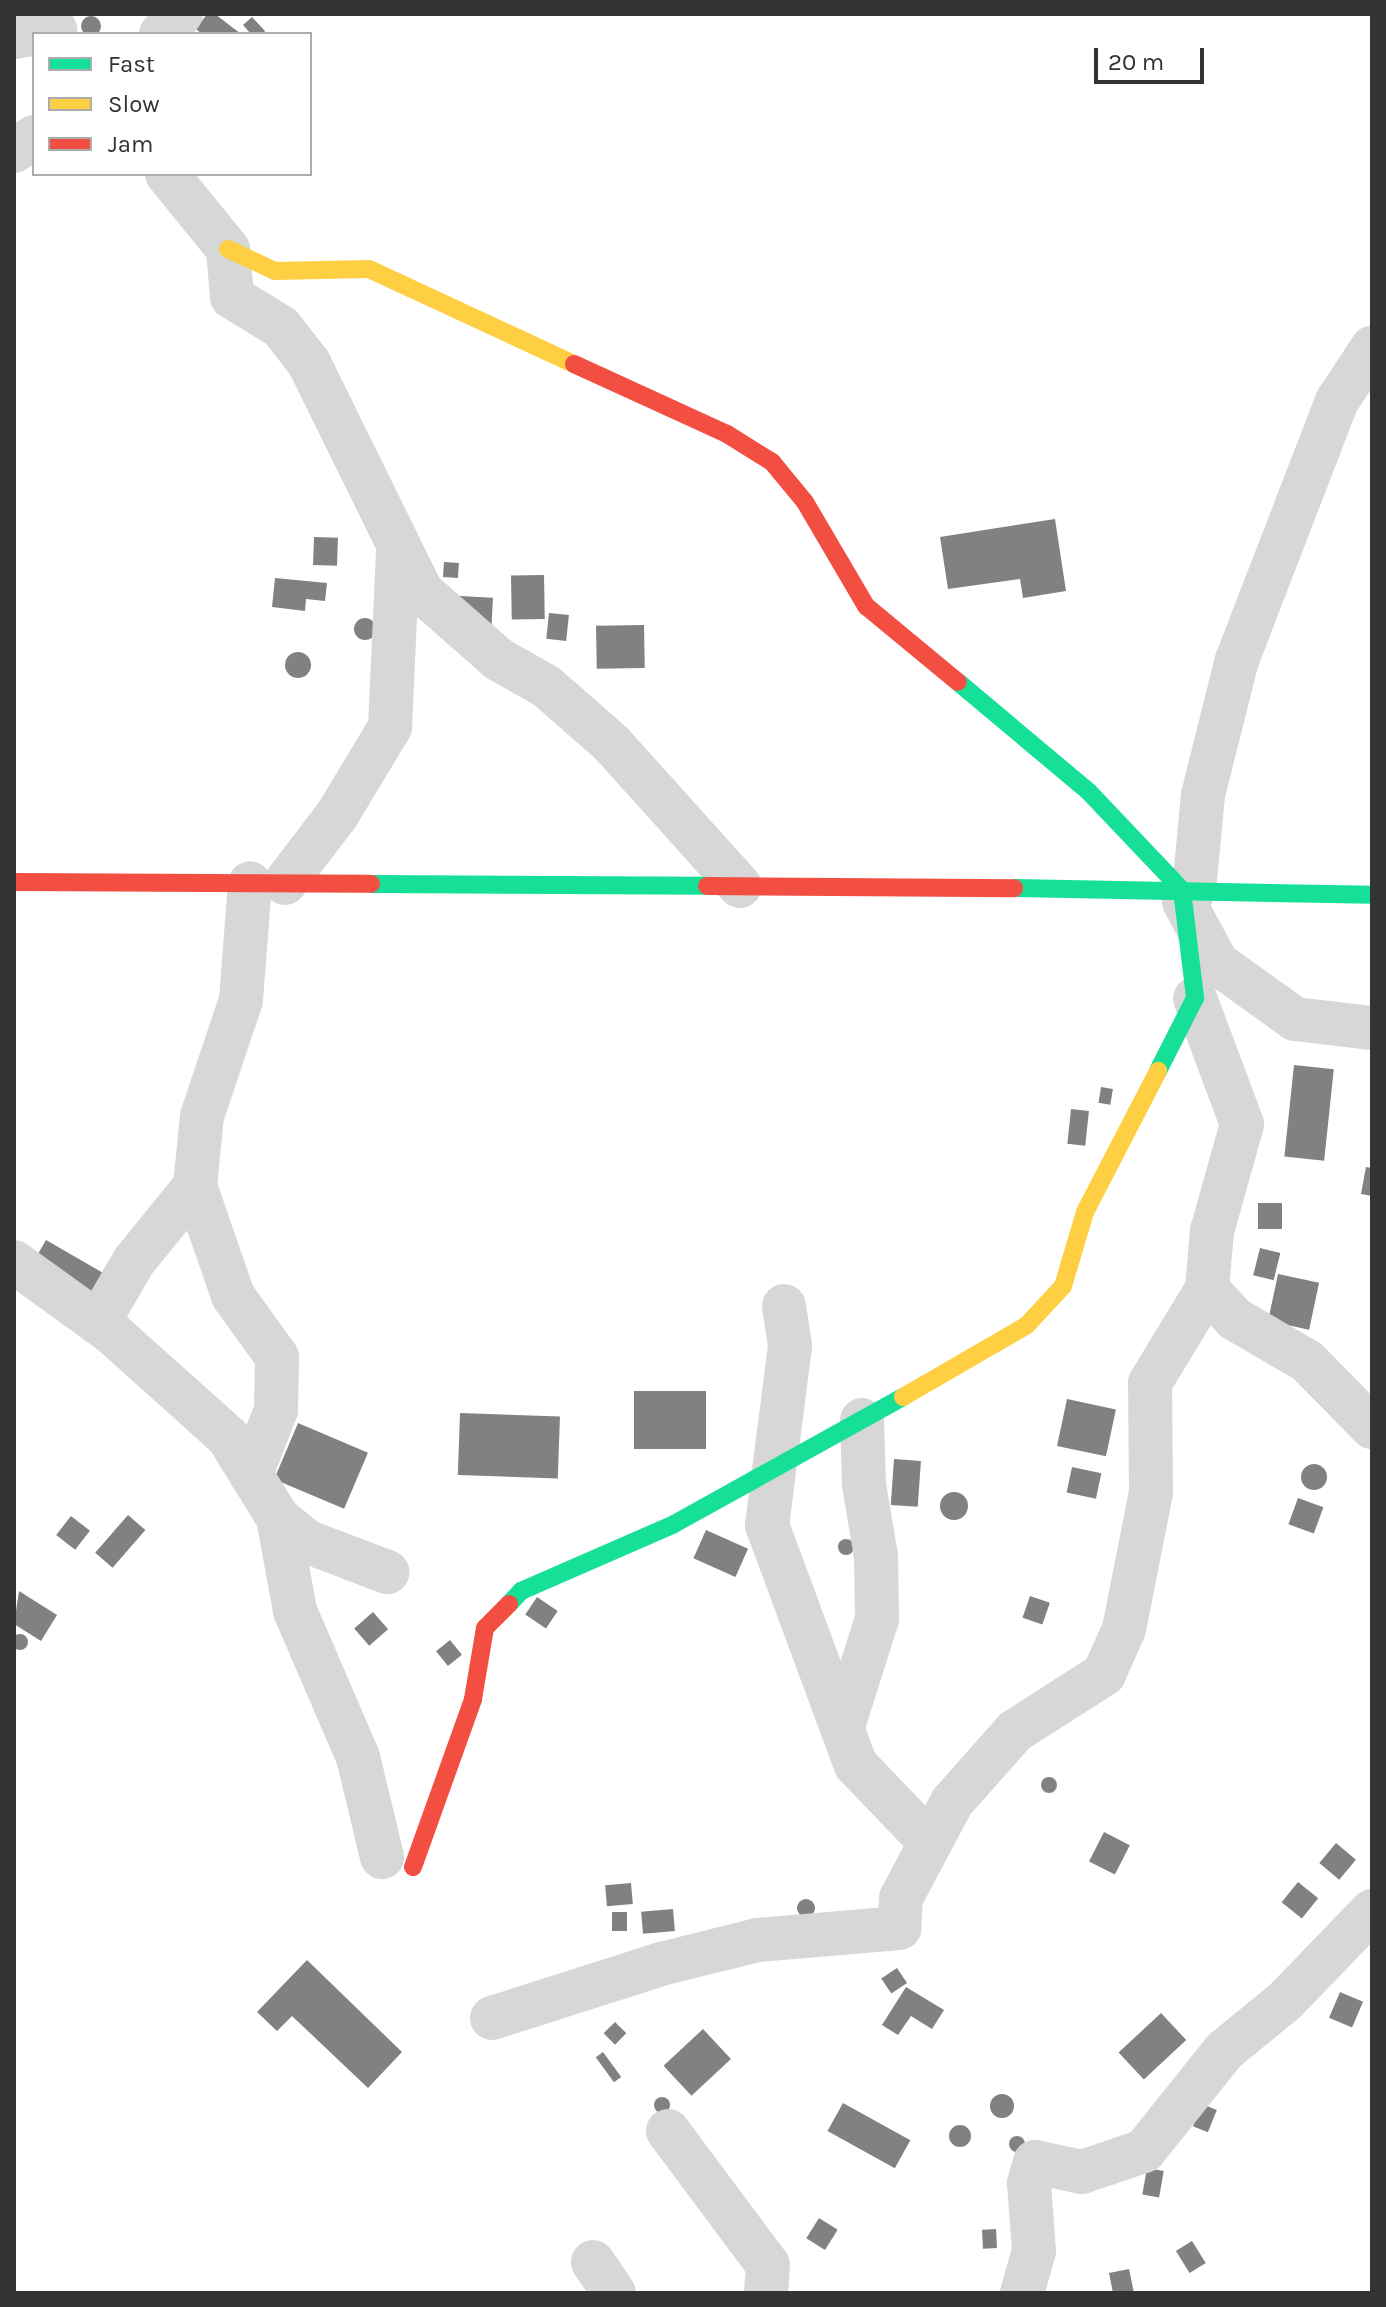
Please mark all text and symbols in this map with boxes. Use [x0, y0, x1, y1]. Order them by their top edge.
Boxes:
legend [32, 32, 312, 176]
scale bar [1098, 32, 1208, 82]
text: 20 m [1108, 48, 1164, 76]
text: Fast [108, 50, 155, 78]
text: Slow [108, 90, 160, 118]
text: Jam [108, 130, 153, 158]

